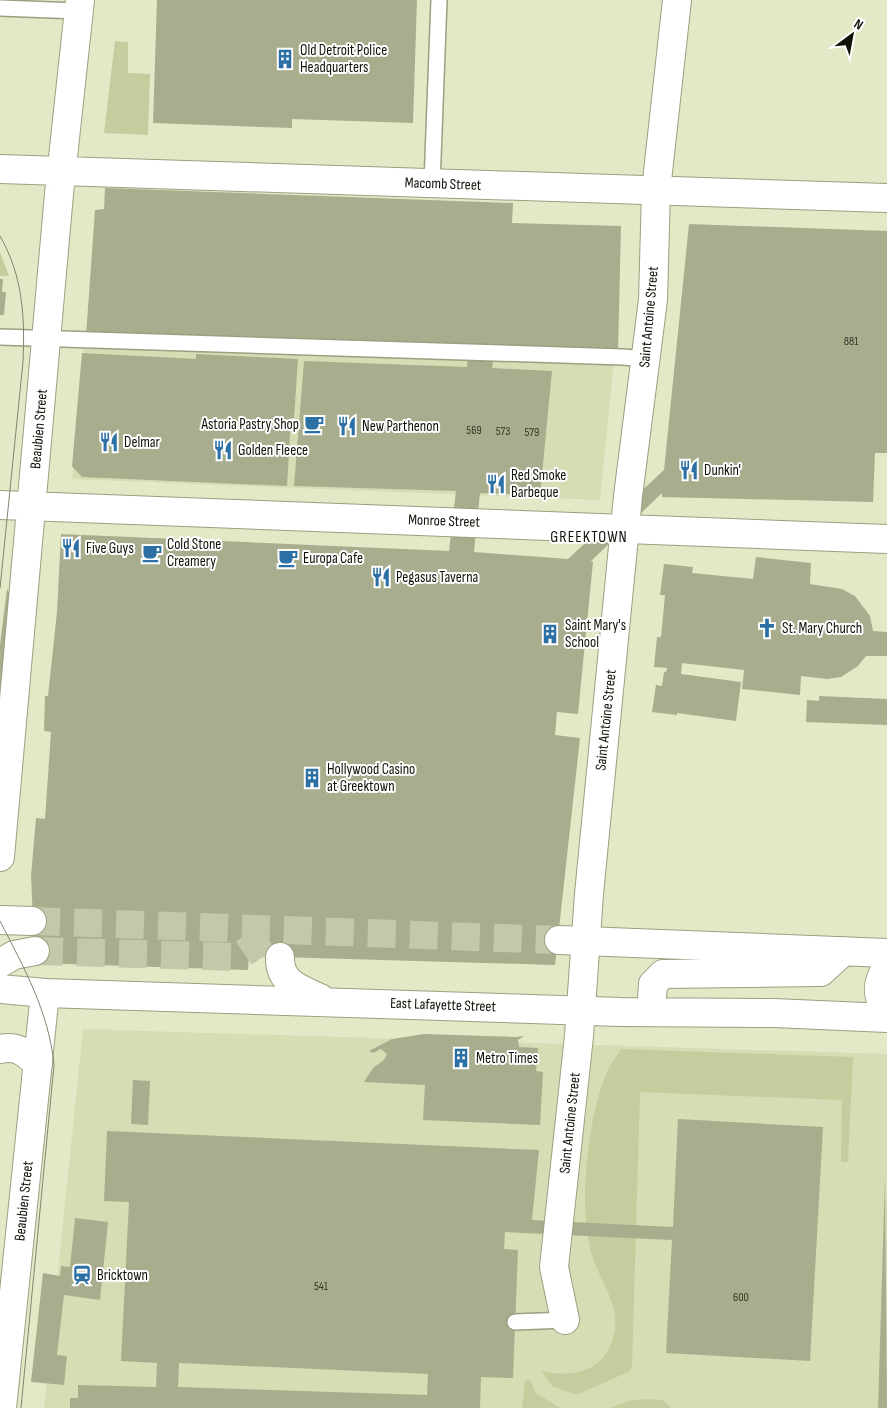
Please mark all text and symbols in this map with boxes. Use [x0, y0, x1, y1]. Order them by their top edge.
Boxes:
north arrow [827, 10, 877, 60]
text: N [851, 15, 866, 34]
place label: Old Detroit Police Headquarters [300, 41, 387, 77]
building icon: Old Detroit Police Headquarters [274, 48, 296, 70]
street label: Macomb Street [404, 173, 482, 195]
street label: Saint Antoine Street [635, 265, 663, 368]
house number: 881 [844, 334, 859, 349]
street label: Beaubien Street [26, 388, 52, 470]
cafe icon: Astoria Pastry Shop [303, 413, 325, 435]
place label: Astoria Pastry Shop [200, 415, 299, 434]
restaurant icon: New Parthenon [336, 415, 358, 437]
place label: New Parthenon [362, 417, 439, 436]
house number: 569 [466, 423, 482, 438]
house number: 573 [496, 424, 510, 439]
house number: 579 [525, 425, 539, 440]
restaurant icon: Delmar [98, 431, 120, 453]
place label: Delmar [124, 433, 161, 452]
restaurant icon: Golden Fleece [212, 439, 234, 461]
place label: Golden Fleece [238, 441, 308, 460]
restaurant icon: Dunkin' [678, 459, 700, 481]
place label: Dunkin' [704, 461, 741, 480]
place label: Red Smoke Barbeque [511, 466, 566, 502]
restaurant icon: Red Smoke Barbeque [485, 473, 507, 495]
street label: Monroe Street [408, 510, 481, 532]
district label: GREEKTOWN [550, 528, 628, 547]
place label: Cold Stone Creamery [167, 535, 221, 571]
restaurant icon: Five Guys [60, 537, 82, 559]
place label: Five Guys [86, 539, 134, 558]
cafe icon: Cold Stone Creamery [141, 542, 163, 564]
cafe icon: Europa Cafe [277, 547, 299, 569]
place label: Europa Cafe [303, 549, 363, 568]
restaurant icon: Pegasus Taverna [370, 566, 392, 588]
place label: Pegasus Taverna [396, 568, 479, 587]
place label: Saint Mary's School [565, 616, 626, 652]
church icon: St. Mary Church [756, 617, 778, 639]
place label: St. Mary Church [782, 619, 862, 638]
building icon: Saint Mary's School [539, 623, 561, 645]
street label: Saint Antoine Street [591, 668, 621, 772]
place label: Hollywood Casino at Greektown [327, 760, 415, 796]
building icon: Hollywood Casino at Greektown [301, 767, 323, 789]
street label: East Lafayette Street [390, 994, 497, 1016]
building icon: Metro Times [450, 1047, 472, 1069]
place label: Metro Times [476, 1049, 538, 1068]
street label: Saint Antoine Street [555, 1071, 585, 1175]
street label: Beaubien Street [10, 1160, 38, 1242]
station icon: Bricktown [71, 1264, 93, 1286]
place label: Bricktown [97, 1266, 148, 1285]
house number: 541 [314, 1279, 329, 1294]
house number: 600 [733, 1290, 749, 1305]

